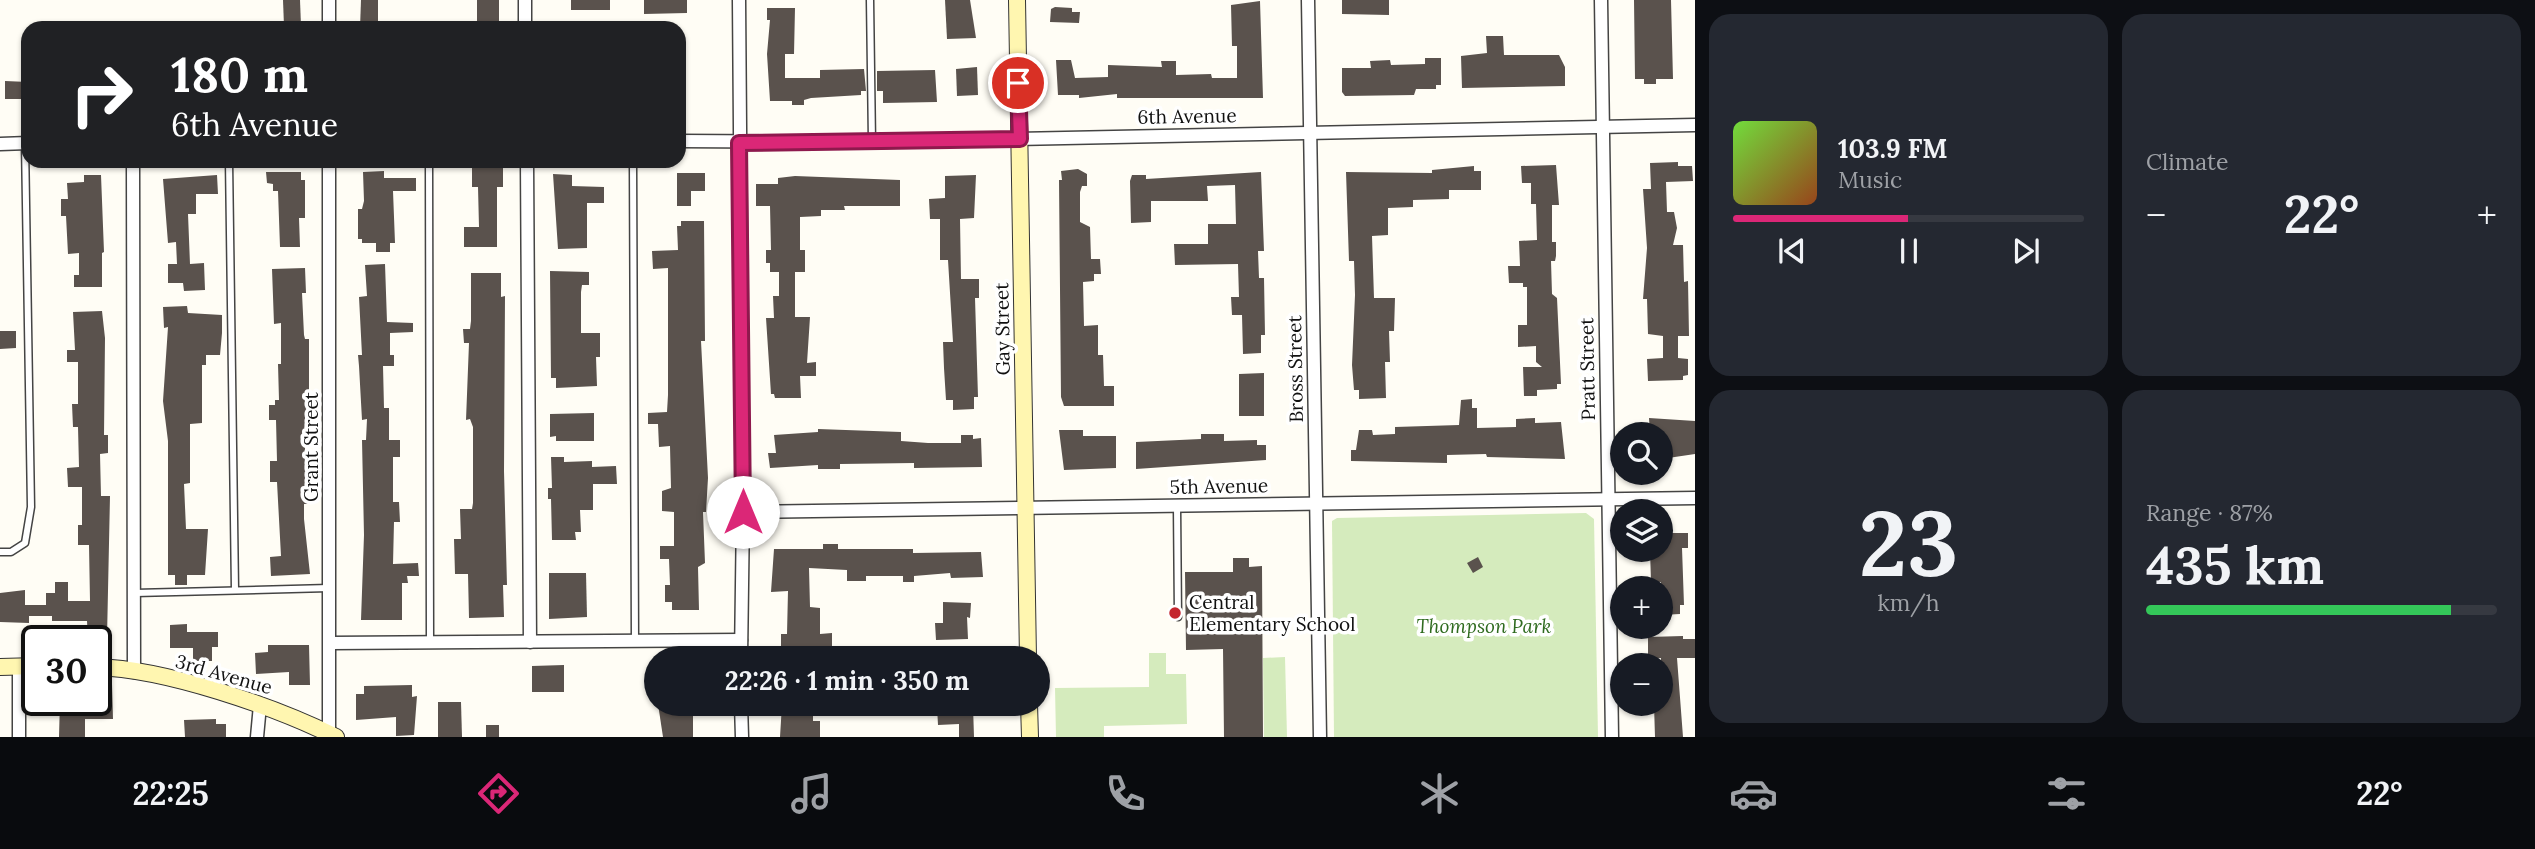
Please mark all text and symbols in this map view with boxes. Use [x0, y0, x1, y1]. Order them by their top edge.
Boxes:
text: 180 m [171, 43, 308, 105]
icon: right [56, 49, 147, 140]
pin [988, 53, 1048, 113]
icon: arrive [999, 64, 1037, 102]
street label: 6th Avenue [1137, 103, 1237, 129]
text: 6th Avenue [171, 104, 338, 145]
text: 103.9 FM [1838, 132, 1948, 165]
text: Climate [2146, 147, 2228, 176]
text: Music [1838, 165, 1902, 194]
text: 22° [2284, 181, 2359, 247]
text: − [2146, 191, 2166, 239]
text: + [2477, 191, 2497, 239]
icon: previous [1773, 232, 1811, 270]
icon: pause [1890, 232, 1928, 270]
icon: next [2007, 232, 2045, 270]
street label: Gay Street [989, 282, 1015, 376]
street label: Bross Street [1282, 314, 1308, 423]
street label: Pratt Street [1574, 317, 1600, 421]
street label: Grant Street [299, 391, 323, 502]
map controls [1610, 422, 1673, 716]
button: search [1610, 422, 1673, 485]
street label: 5th Avenue [1170, 473, 1268, 499]
position arrow [706, 475, 780, 549]
text: 23 [1859, 484, 1958, 601]
text: Range · 87% [2146, 498, 2273, 527]
button: layers [1610, 499, 1673, 562]
text: 435 km [2146, 532, 2324, 598]
button: + [1610, 576, 1673, 639]
text: km/h [1877, 588, 1940, 617]
place label: Central Elementary School [1189, 590, 1355, 636]
marker: Central Elementary School [1167, 605, 1183, 621]
park label: Thompson Park [1417, 614, 1552, 638]
speed limit sign: 30 [21, 625, 112, 716]
street label: 3rd Avenue [173, 649, 275, 699]
button: − [1610, 653, 1673, 716]
text: 22:26 · 1 min · 350 m [725, 664, 969, 697]
icon: directions [474, 769, 523, 818]
icon: music [787, 769, 836, 818]
icon: phone [1101, 769, 1150, 818]
icon: climate [1415, 769, 1464, 818]
icon: car [1729, 769, 1778, 818]
icon: filters [2042, 769, 2091, 818]
text: 22:25 [132, 773, 209, 814]
text: 22° [2356, 773, 2403, 814]

